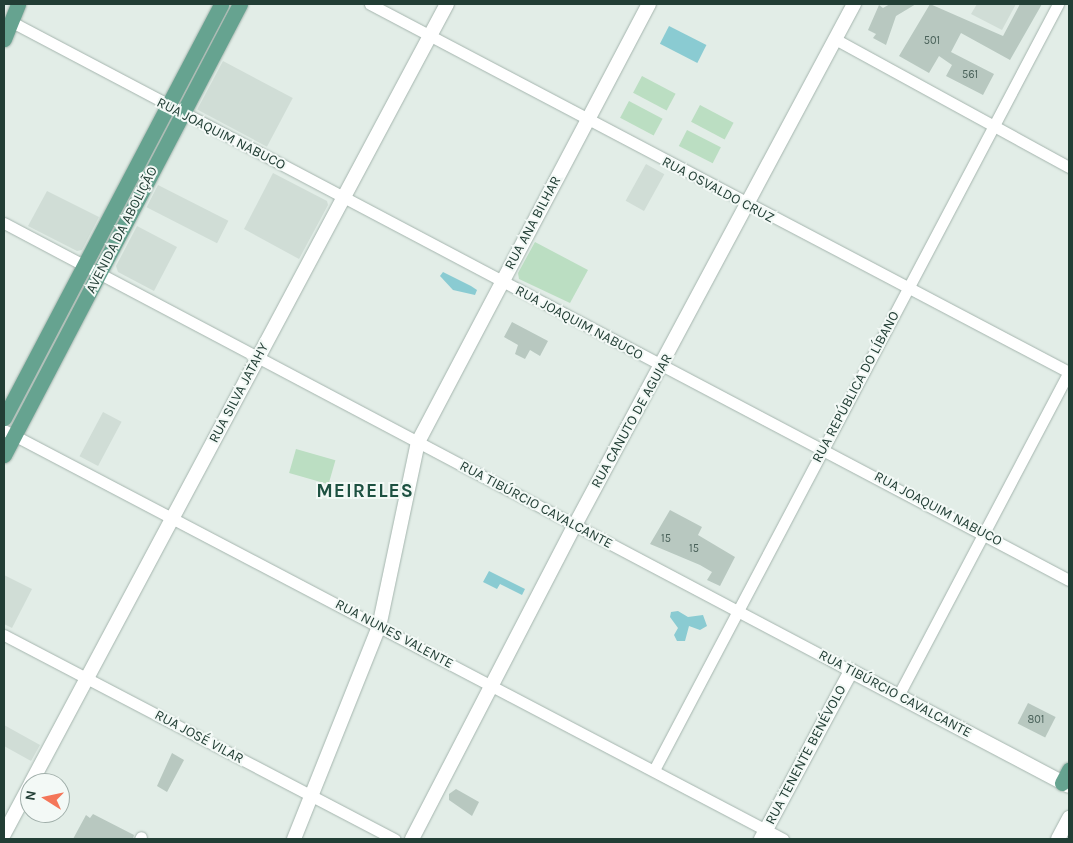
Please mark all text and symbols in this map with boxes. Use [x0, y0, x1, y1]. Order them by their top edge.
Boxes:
house number: 501 [924, 34, 940, 48]
house number: 561 [962, 68, 978, 82]
street label: RUA JOAQUIM NABUCO [154, 94, 288, 174]
street label: RUA OSVALDO CRUZ [659, 153, 777, 227]
street label: AVENIDA DA ABOLIÇÃO [83, 164, 161, 296]
street label: RUA ANA BILHAR [501, 173, 565, 273]
street label: RUA JOAQUIM NABUCO [512, 282, 646, 364]
street label: RUA REPÚBLICA DO LÍBANO [809, 308, 903, 466]
street label: RUA SILVA JATAHY [206, 340, 272, 446]
street label: RUA CANUTO DE AGUIAR [588, 351, 676, 491]
street label: RUA TIBÚRCIO CAVALCANTE [457, 458, 615, 552]
street label: RUA JOAQUIM NABUCO [871, 468, 1005, 550]
district label: MEIRELES [315, 481, 415, 503]
house number: 15 [661, 532, 671, 546]
house number: 15 [689, 542, 699, 556]
street label: RUA NUNES VALENTE [332, 596, 456, 672]
street label: RUA TIBÚRCIO CAVALCANTE [816, 647, 974, 741]
street label: RUA TENENTE BENÉVOLO [762, 682, 850, 828]
street label: RUA JOSÉ VILAR [152, 706, 246, 768]
house number: 801 [1028, 713, 1044, 727]
north arrow [20, 773, 70, 823]
text: N [21, 789, 40, 802]

